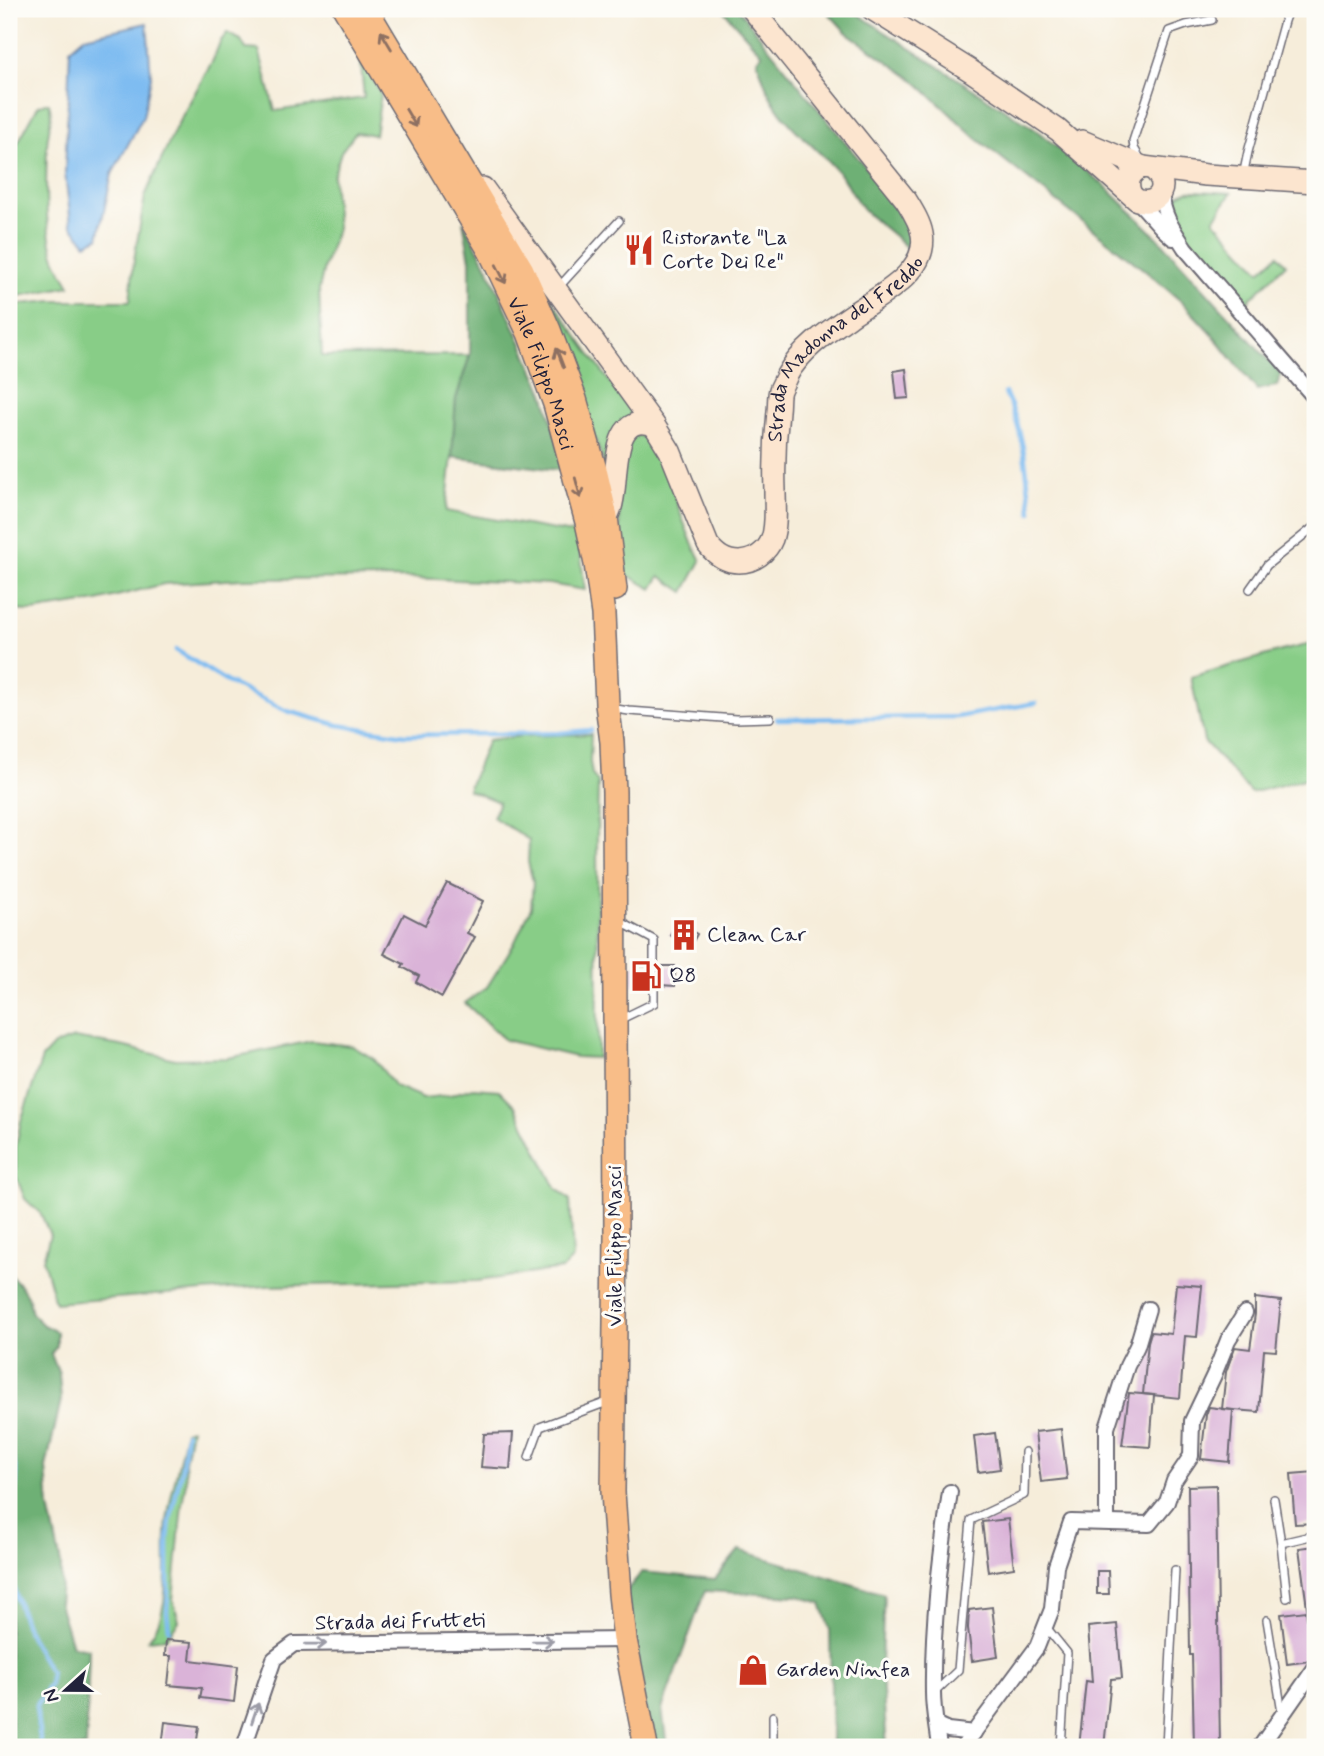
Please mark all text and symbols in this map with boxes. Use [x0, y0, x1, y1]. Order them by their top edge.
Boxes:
one-way arrow [378, 31, 392, 51]
one-way arrow [404, 107, 418, 127]
place label: Ristorante "La Corte Dei Re" [662, 224, 788, 276]
restaurant icon: Ristorante "La Corte Dei Re" [622, 233, 656, 267]
street label: Strada Madonna del Freddo [761, 251, 931, 443]
one-way arrow [495, 263, 509, 284]
street label: Viale Filippo Masci [500, 292, 581, 453]
one-way arrow [553, 348, 565, 369]
one-way arrow [572, 476, 585, 499]
building icon: Clean Car [667, 918, 701, 952]
place label: Clean Car [707, 921, 806, 949]
fuel station icon: Q8 [629, 959, 663, 993]
place label: Q8 [669, 962, 696, 990]
street label: Viale Filippo Masci [601, 1165, 629, 1327]
street label: Strada dei Frutteti [315, 1607, 485, 1637]
one-way arrow [531, 1634, 554, 1648]
one-way arrow [304, 1637, 327, 1651]
shop icon: Garden Ninfea [736, 1653, 770, 1687]
north arrow [32, 1654, 102, 1724]
place label: Garden Ninfea [776, 1656, 910, 1684]
text: N [38, 1685, 65, 1706]
one-way arrow [250, 1703, 263, 1725]

